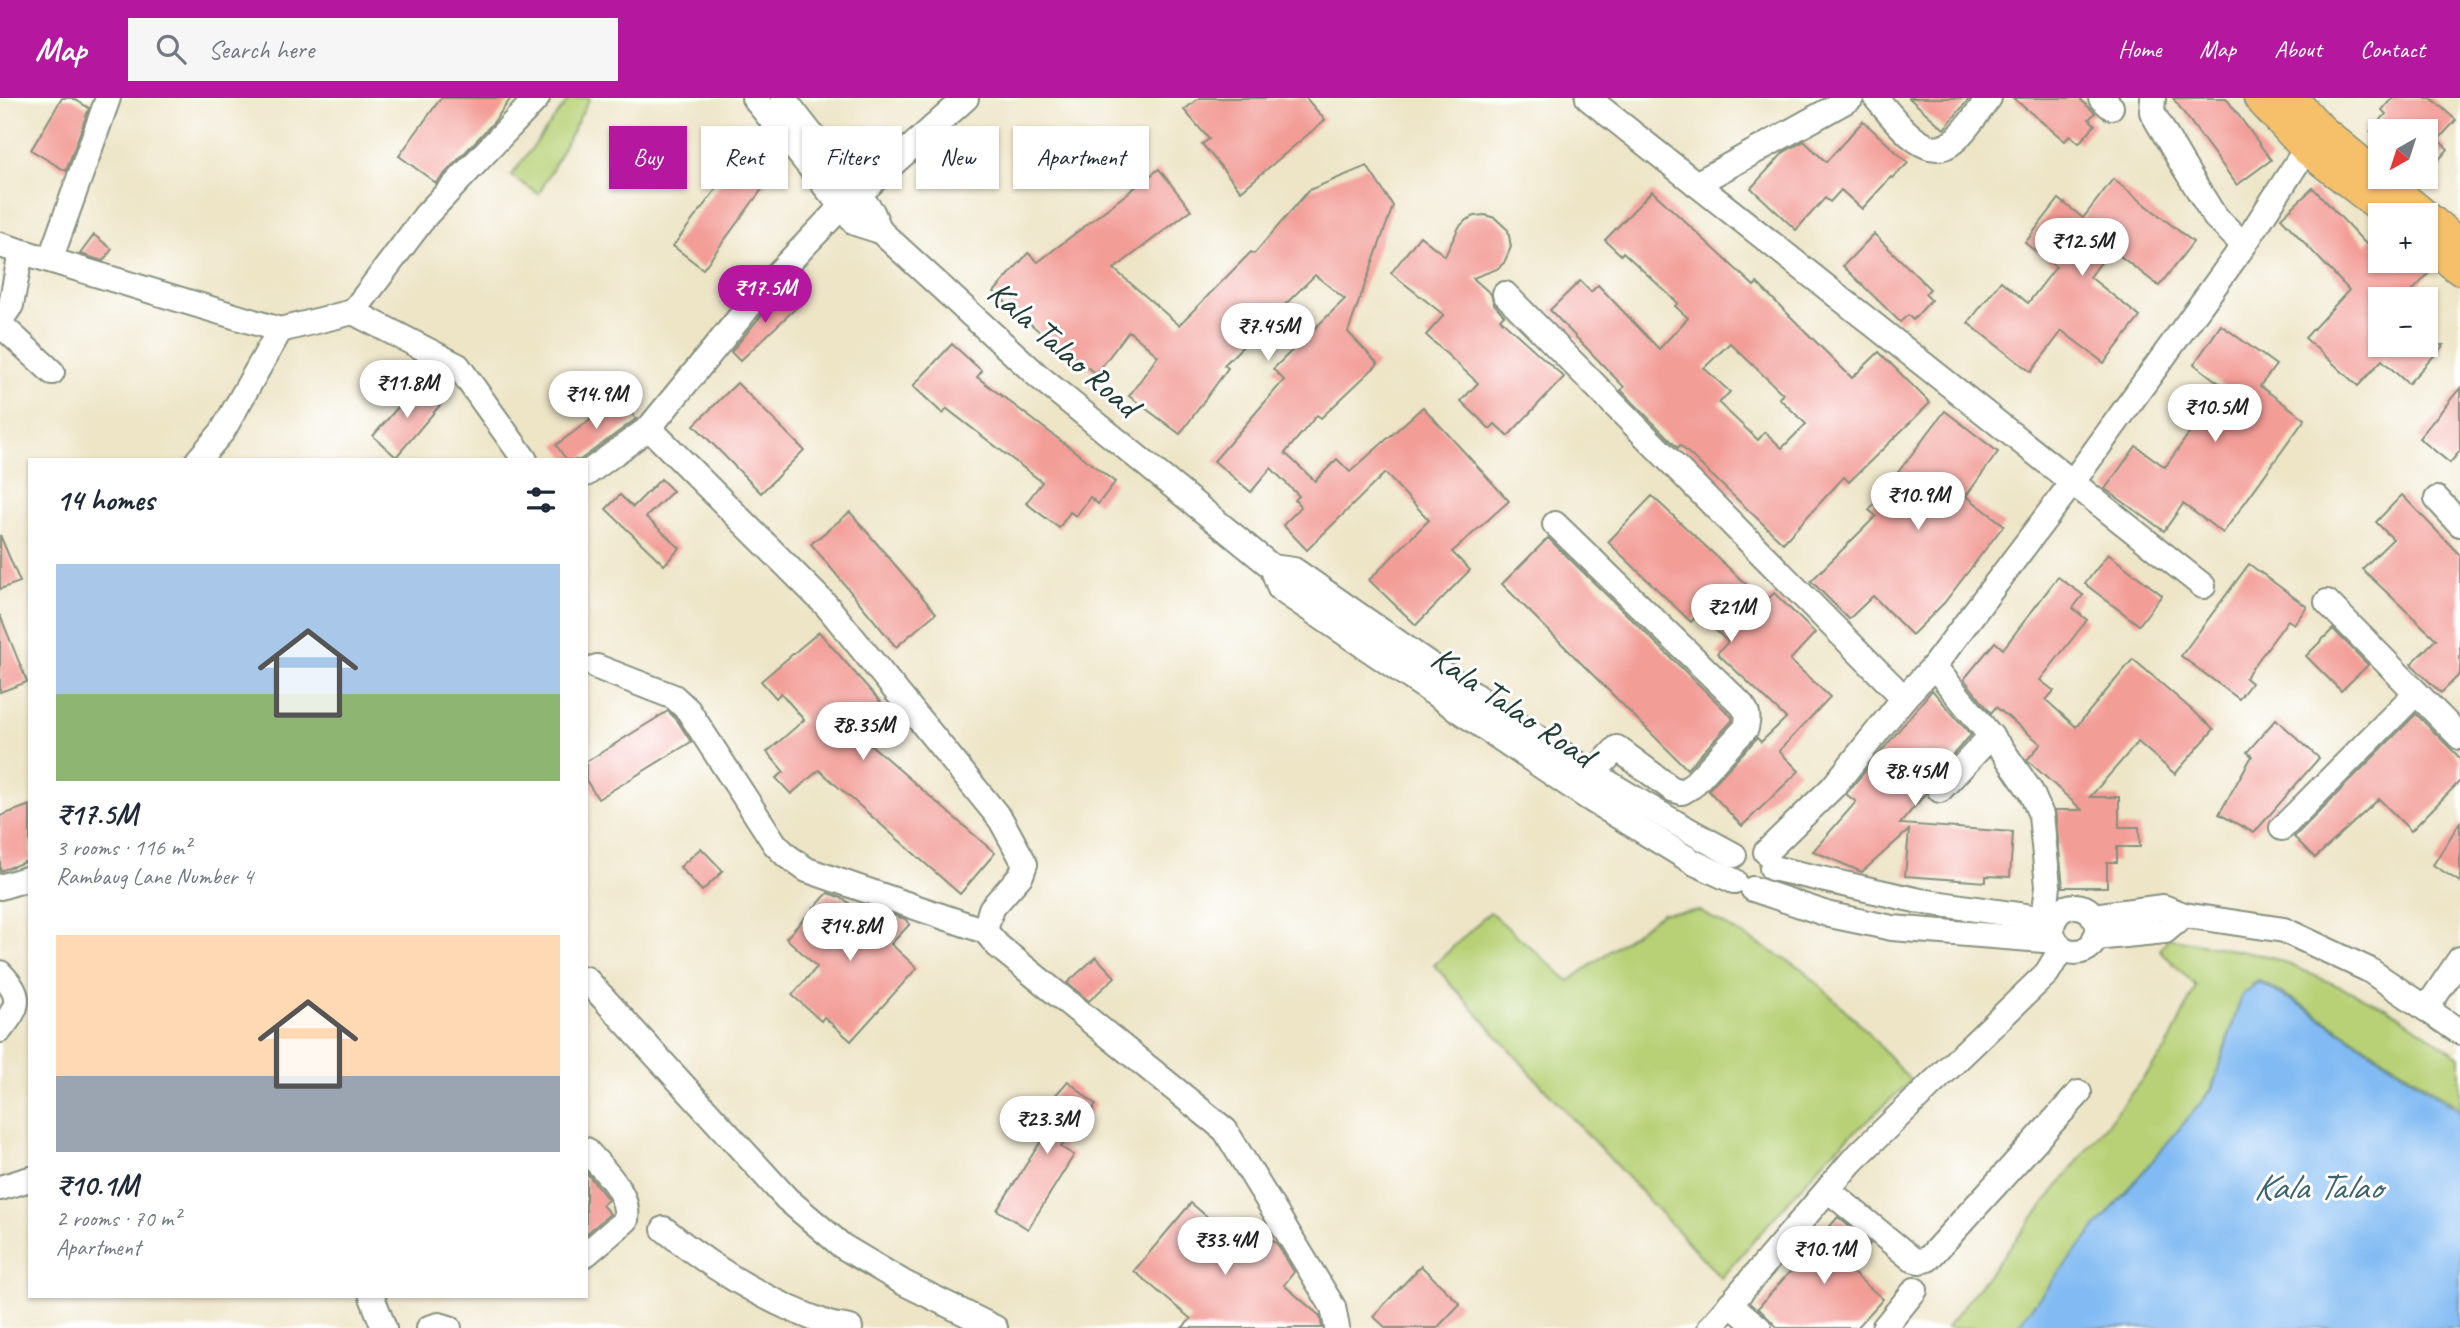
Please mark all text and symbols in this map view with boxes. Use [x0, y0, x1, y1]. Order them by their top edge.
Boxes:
search box [128, 18, 618, 81]
text: Map [35, 28, 86, 70]
icon: search [152, 30, 190, 68]
text: Search here [208, 33, 314, 66]
text: Home [2118, 34, 2161, 64]
text: Map [2199, 34, 2236, 64]
text: About [2274, 34, 2322, 64]
text: Contact [2360, 34, 2425, 64]
north arrow [2368, 119, 2438, 189]
map controls [2368, 119, 2438, 357]
chip: Buy [609, 126, 687, 189]
chip: Rent [701, 126, 788, 189]
chip: Filters [802, 126, 902, 189]
chip: New [916, 126, 999, 189]
chip: Apartment [1013, 126, 1149, 189]
button: + [2368, 203, 2438, 273]
pin: ₹12.5M [2025, 218, 2139, 278]
text: ₹12.5M [2051, 226, 2113, 255]
pin: ₹17.5M [708, 266, 822, 325]
street label: Kala Talao Road [978, 270, 1153, 430]
text: ₹17.5M [734, 273, 796, 302]
button: − [2368, 287, 2438, 357]
pin: ₹7.45M [1211, 303, 1325, 363]
text: ₹7.45M [1237, 311, 1299, 340]
pin: ₹11.8M [350, 360, 464, 420]
text: ₹11.8M [376, 368, 438, 397]
pin: ₹14.9M [539, 372, 653, 431]
text: ₹14.9M [565, 379, 627, 408]
pin: ₹10.5M [2158, 384, 2272, 444]
text: ₹10.5M [2184, 392, 2246, 421]
pin: ₹10.9M [1861, 472, 1975, 532]
text: ₹10.9M [1887, 480, 1949, 509]
text: 14 homes [56, 481, 154, 519]
icon: filters [522, 481, 560, 519]
pin: ₹21M [1690, 584, 1772, 644]
text: ₹21M [1707, 592, 1755, 621]
icon: home [245, 610, 371, 736]
street label: Kala Talao Road [1423, 635, 1607, 780]
pin: ₹8.35M [806, 702, 920, 762]
text: ₹8.35M [832, 710, 894, 739]
pin: ₹8.45M [1858, 748, 1972, 808]
text: ₹8.45M [1884, 756, 1946, 785]
text: ₹17.5M [56, 795, 137, 833]
text: 3 rooms · 116 m² [56, 833, 191, 862]
text: Rambaug Lane Number 4 [56, 862, 253, 891]
pin: ₹14.8M [793, 904, 907, 963]
text: ₹14.8M [819, 911, 881, 940]
icon: home [245, 981, 371, 1107]
pin: ₹23.3M [990, 1096, 1104, 1156]
text: ₹23.3M [1016, 1104, 1078, 1133]
water label: Kala Talao [2253, 1163, 2387, 1210]
text: ₹10.1M [56, 1166, 138, 1204]
text: 2 rooms · 70 m² [56, 1204, 180, 1233]
pin: ₹33.4M [1168, 1218, 1282, 1277]
text: ₹33.4M [1194, 1225, 1256, 1254]
pin: ₹10.1M [1767, 1226, 1881, 1286]
text: Apartment [56, 1233, 141, 1262]
text: ₹10.1M [1793, 1234, 1855, 1263]

